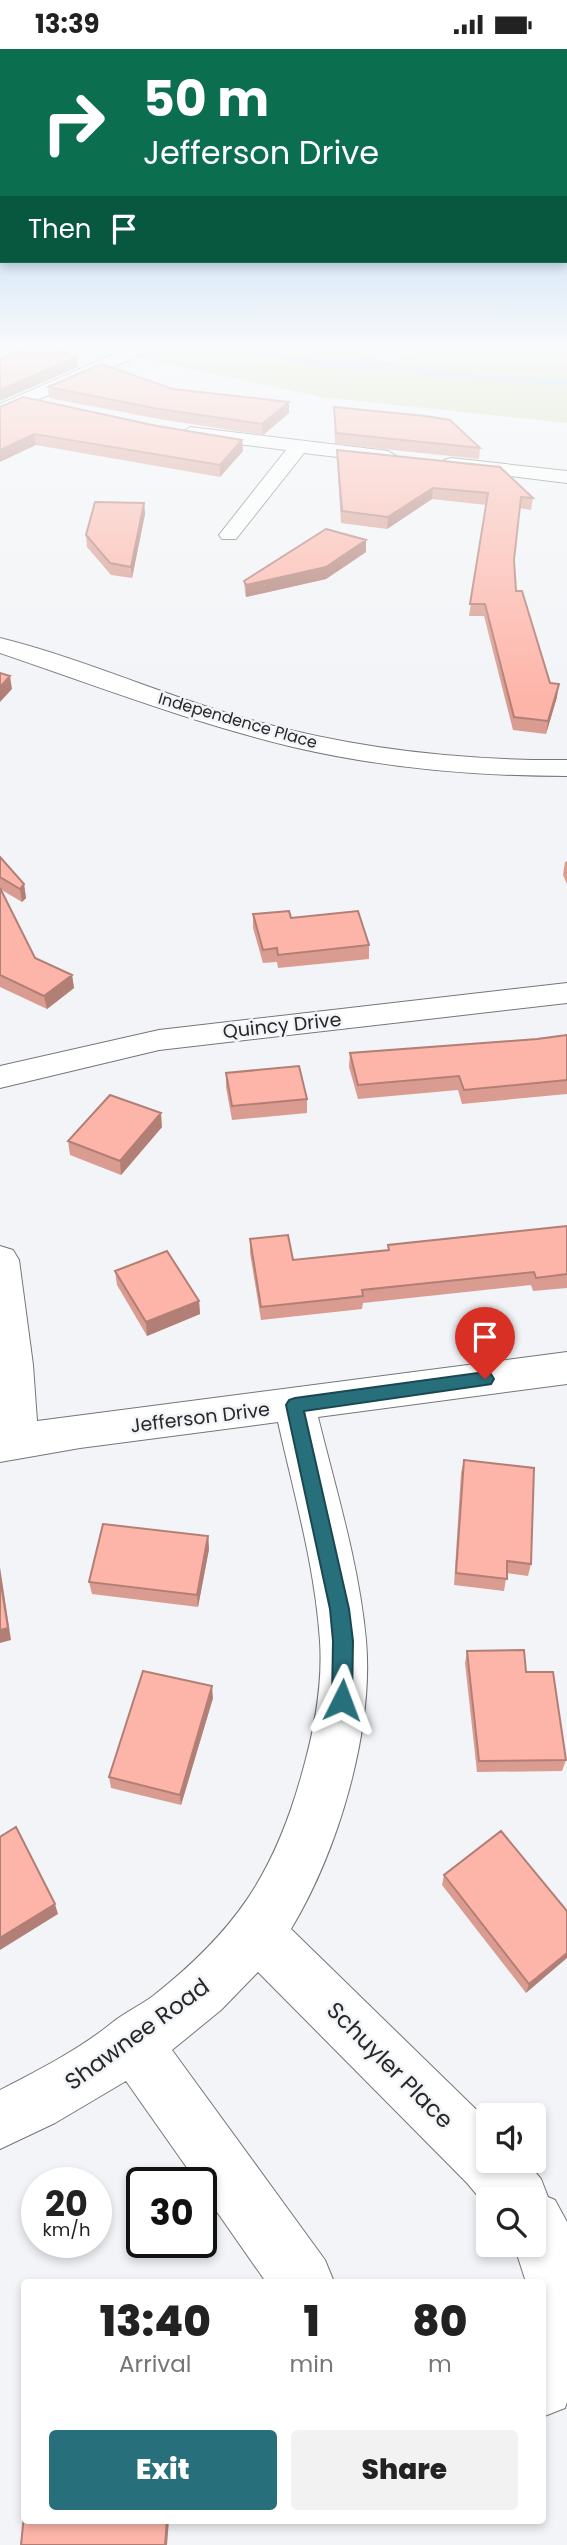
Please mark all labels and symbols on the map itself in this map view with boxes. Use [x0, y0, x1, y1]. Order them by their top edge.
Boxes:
street label: Independence Place [156, 687, 320, 754]
street label: Quincy Drive [222, 1006, 343, 1045]
pin [455, 1307, 515, 1379]
street label: Jefferson Drive [129, 1396, 271, 1439]
position arrow [305, 1663, 379, 1737]
street label: Shawnee Road [58, 1971, 216, 2097]
street label: Schuyler Place [320, 1995, 460, 2135]
speed limit sign: 30 [126, 2167, 217, 2258]

